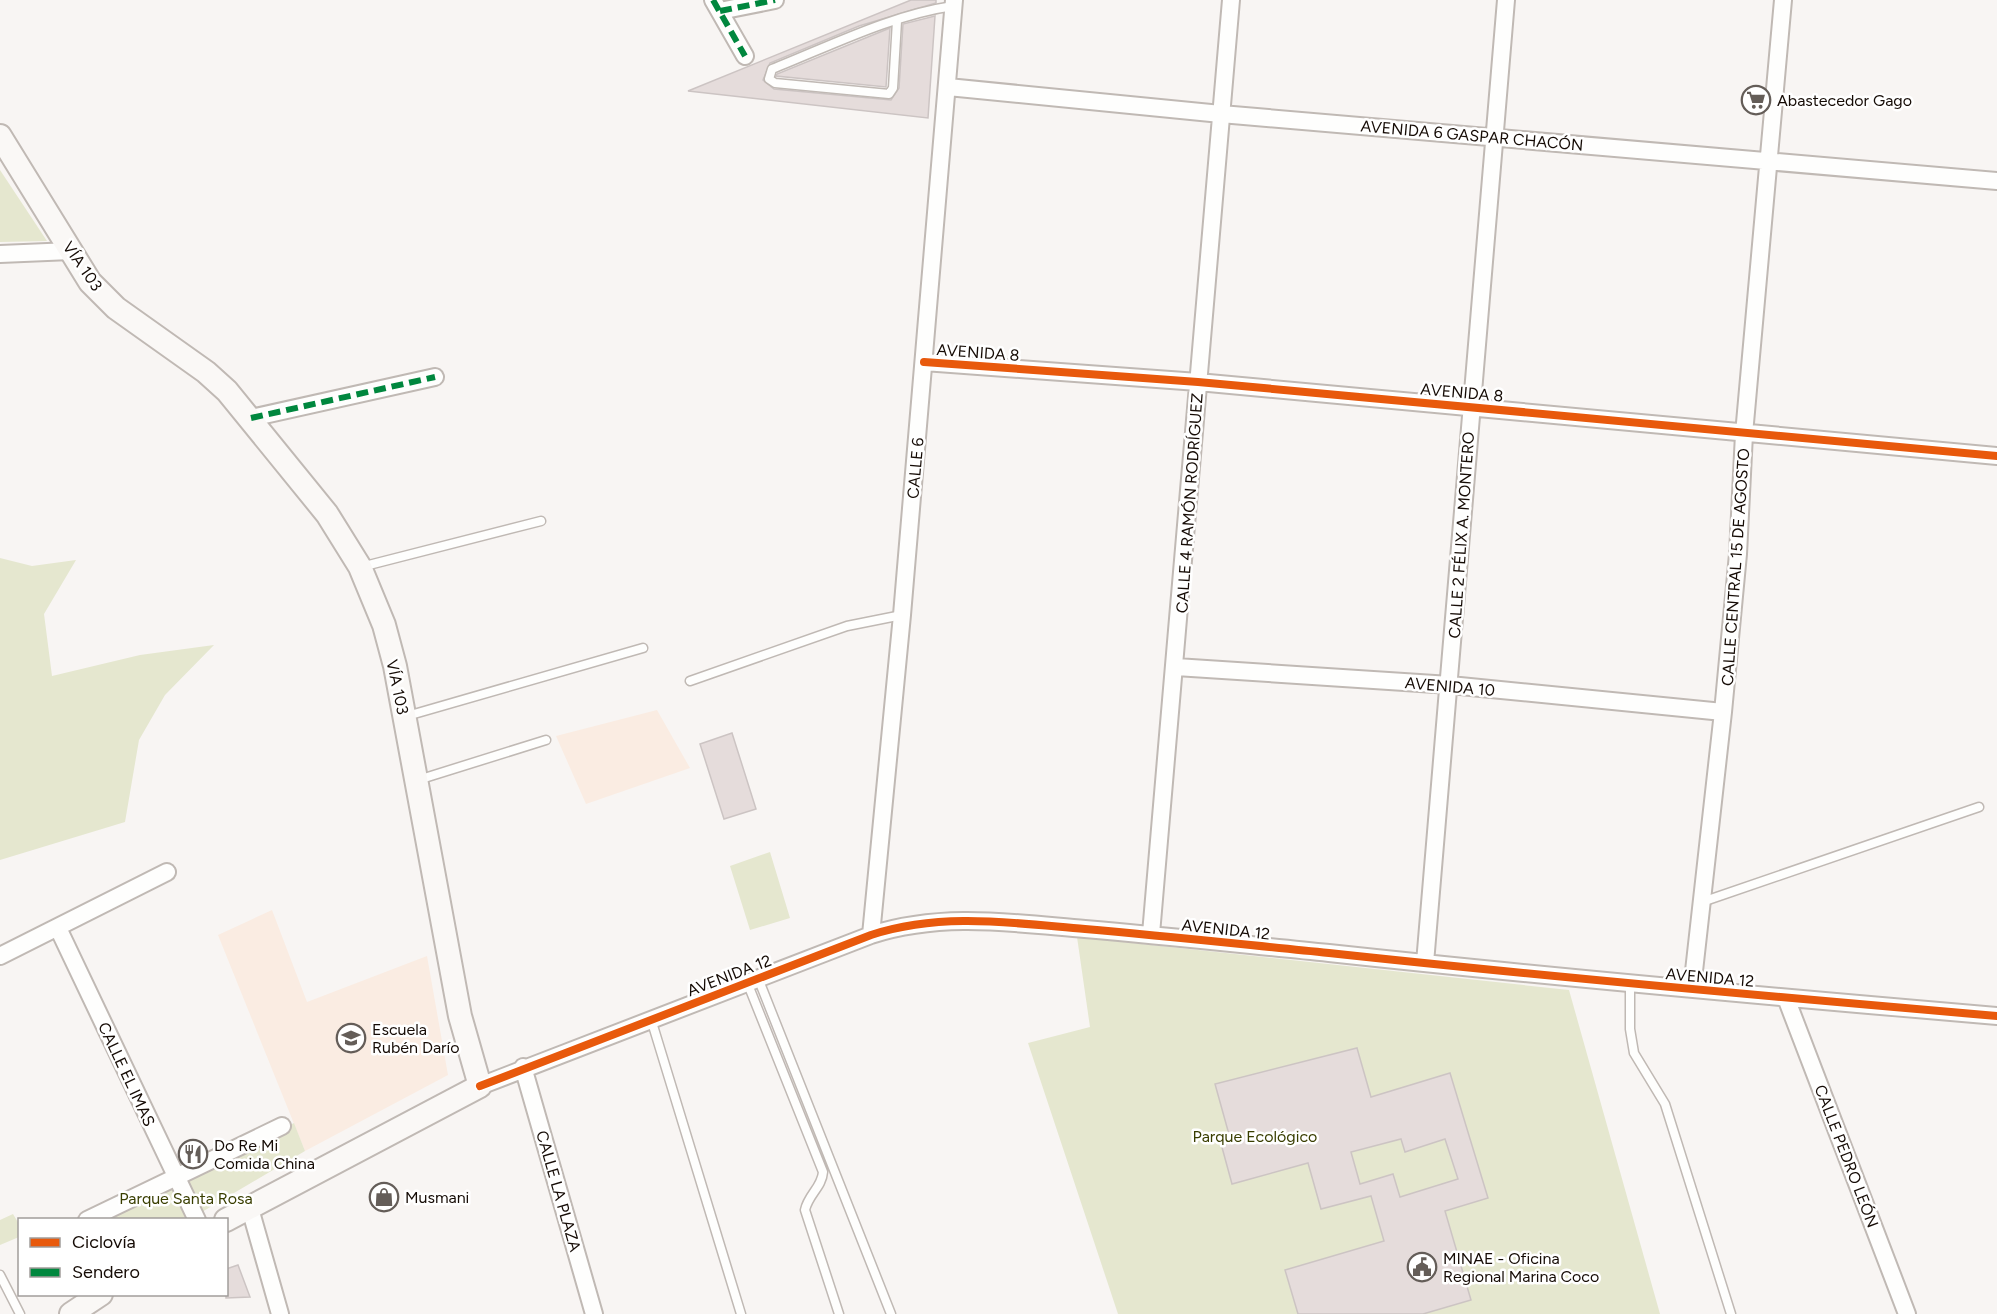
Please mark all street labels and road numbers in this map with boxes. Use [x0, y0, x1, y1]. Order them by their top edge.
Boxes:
street label: AVENIDA 6 GASPAR CHACÓN [1360, 116, 1584, 155]
street label: VÍA 103 [59, 238, 106, 295]
street label: AVENIDA 8 [936, 340, 1020, 365]
street label: AVENIDA 8 [1420, 379, 1504, 406]
street label: CALLE 4 RAMÓN RODRÍGUEZ [1172, 392, 1207, 614]
street label: CALLE 2 FÉLIX A. MONTERO [1445, 431, 1478, 639]
street label: CALLE 6 [903, 437, 928, 500]
street label: CALLE CENTRAL 15 DE AGOSTO [1718, 448, 1753, 686]
street label: VÍA 103 [382, 658, 413, 716]
street label: AVENIDA 10 [1404, 673, 1496, 700]
street label: AVENIDA 12 [1181, 915, 1271, 944]
street label: AVENIDA 12 [684, 951, 774, 1000]
street label: AVENIDA 12 [1665, 964, 1755, 991]
street label: CALLE EL IMAS [94, 1019, 159, 1129]
street label: CALLE PEDRO LEÓN [1811, 1082, 1882, 1230]
street label: CALLE LA PLAZA [532, 1128, 585, 1254]

